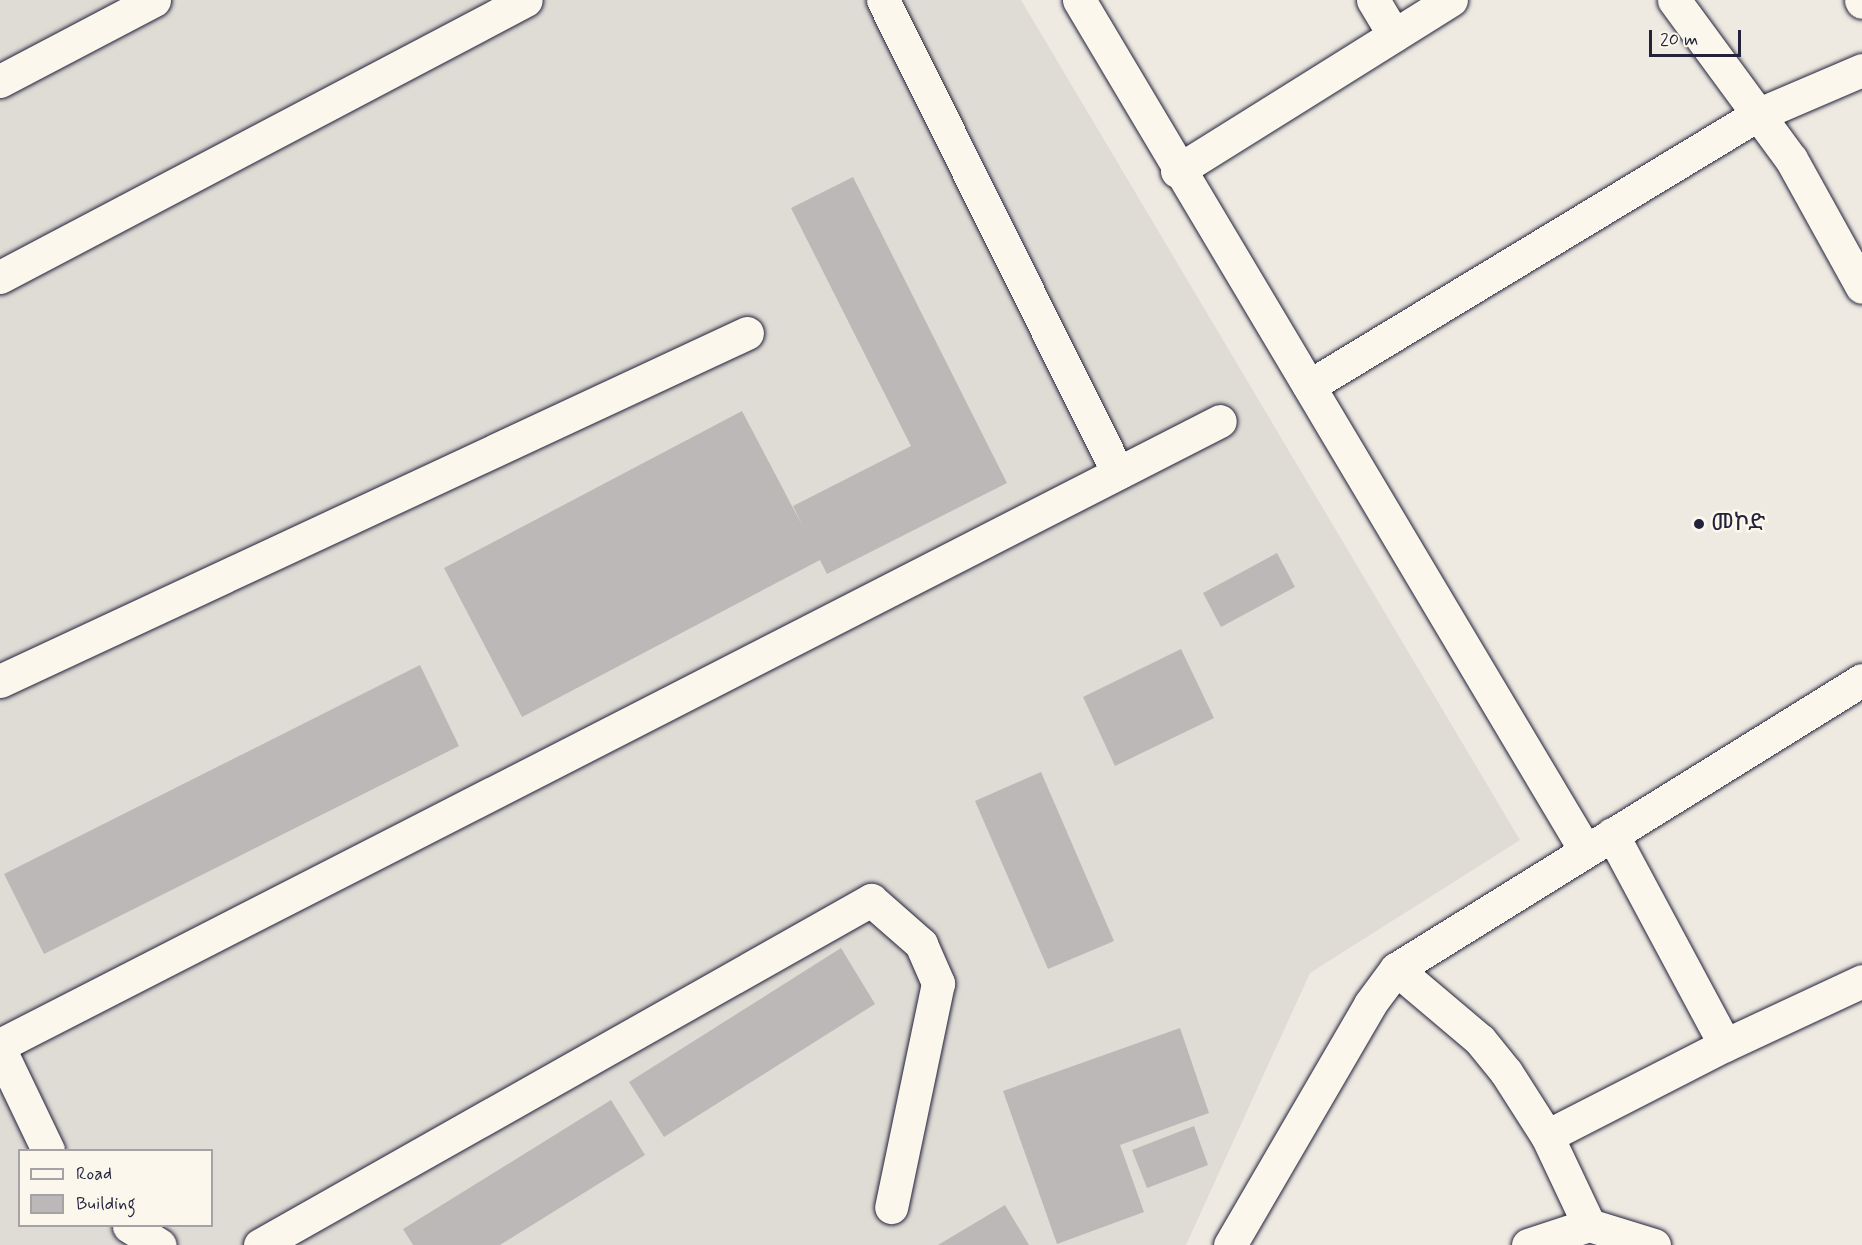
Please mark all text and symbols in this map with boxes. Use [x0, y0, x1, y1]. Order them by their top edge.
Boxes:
scale bar [1652, 18, 1744, 56]
text: 20 m [1660, 28, 1698, 52]
place label: መኮድ [1711, 510, 1765, 538]
marker: መኮድ [1692, 517, 1706, 531]
legend [18, 1149, 213, 1227]
text: Road [76, 1162, 112, 1186]
text: Building [76, 1192, 136, 1216]

